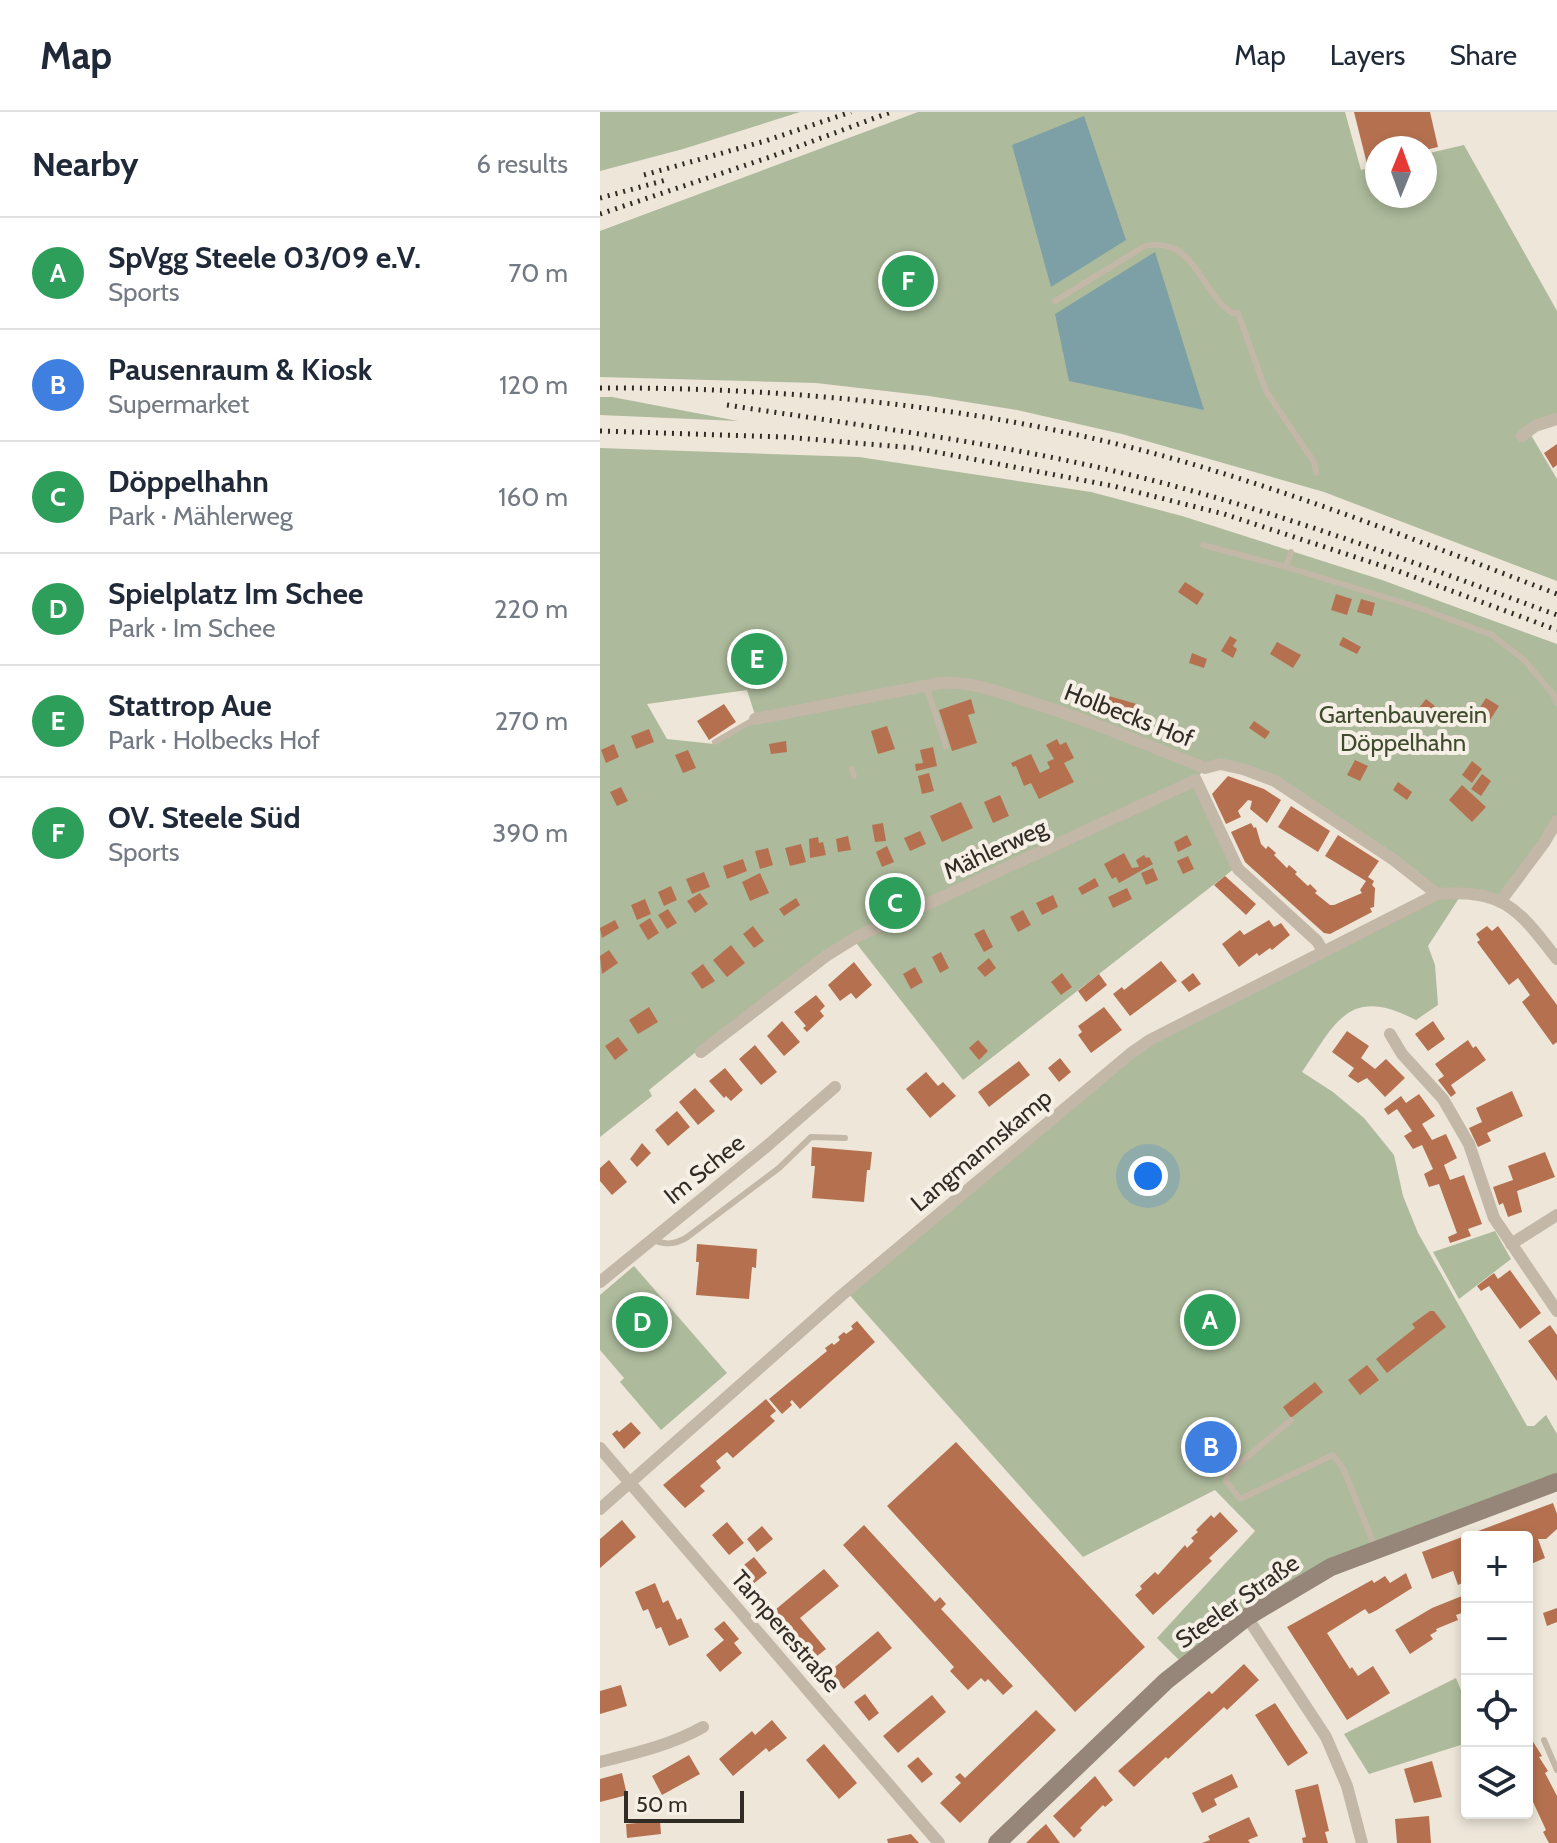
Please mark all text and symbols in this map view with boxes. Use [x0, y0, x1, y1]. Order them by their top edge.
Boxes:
text: Map [40, 32, 112, 79]
text: Map [1234, 38, 1286, 72]
text: Layers [1330, 38, 1405, 72]
text: Share [1449, 38, 1517, 72]
north arrow [1365, 136, 1437, 208]
text: Nearby [32, 143, 139, 185]
text: 6 results [476, 148, 568, 180]
text: SpVgg Steele 03/09 e.V. [108, 239, 421, 276]
pin: F [882, 251, 934, 311]
text: A [50, 257, 66, 289]
text: 70 m [508, 257, 568, 289]
text: Sports [108, 276, 180, 308]
text: Pausenraum & Kiosk [108, 351, 372, 388]
text: B [50, 369, 66, 401]
text: 120 m [499, 369, 568, 401]
text: Supermarket [108, 388, 249, 420]
text: Döppelhahn [108, 463, 269, 500]
text: C [50, 481, 66, 513]
text: 160 m [498, 481, 568, 513]
text: Park · Mählerweg [108, 500, 293, 532]
text: Spielplatz Im Schee [108, 575, 363, 612]
text: D [49, 593, 67, 625]
text: 220 m [494, 593, 568, 625]
text: Park · Im Schee [108, 612, 276, 644]
pin: E [731, 629, 783, 689]
street label: Holbecks Hof [1060, 677, 1198, 753]
text: Stattrop Aue [108, 687, 272, 724]
park label: Gartenbauverein Döppelhahn [1319, 700, 1487, 757]
text: E [51, 705, 65, 737]
text: 270 m [495, 705, 568, 737]
text: Park · Holbecks Hof [108, 724, 320, 756]
text: OV. Steele Süd [108, 799, 301, 836]
street label: Mählerweg [939, 812, 1052, 886]
text: F [51, 817, 65, 849]
text: 390 m [492, 817, 568, 849]
text: Sports [108, 836, 180, 868]
pin: C [869, 873, 921, 933]
street label: Langmannskamp [905, 1083, 1057, 1217]
street label: Im Schee [658, 1128, 750, 1210]
your location [1128, 1156, 1168, 1196]
pin: A [1184, 1290, 1236, 1350]
pin: D [616, 1292, 668, 1352]
pin: B [1185, 1417, 1237, 1477]
map controls [1461, 1531, 1533, 1819]
button: + [1461, 1531, 1533, 1603]
street label: Steeler Straße [1170, 1548, 1304, 1654]
street label: Tamperestraße [725, 1564, 847, 1698]
button: − [1461, 1603, 1533, 1675]
button: locate [1461, 1675, 1533, 1747]
button: layers [1461, 1747, 1533, 1819]
scale bar [624, 1787, 744, 1823]
text: 50 m [636, 1791, 688, 1818]

